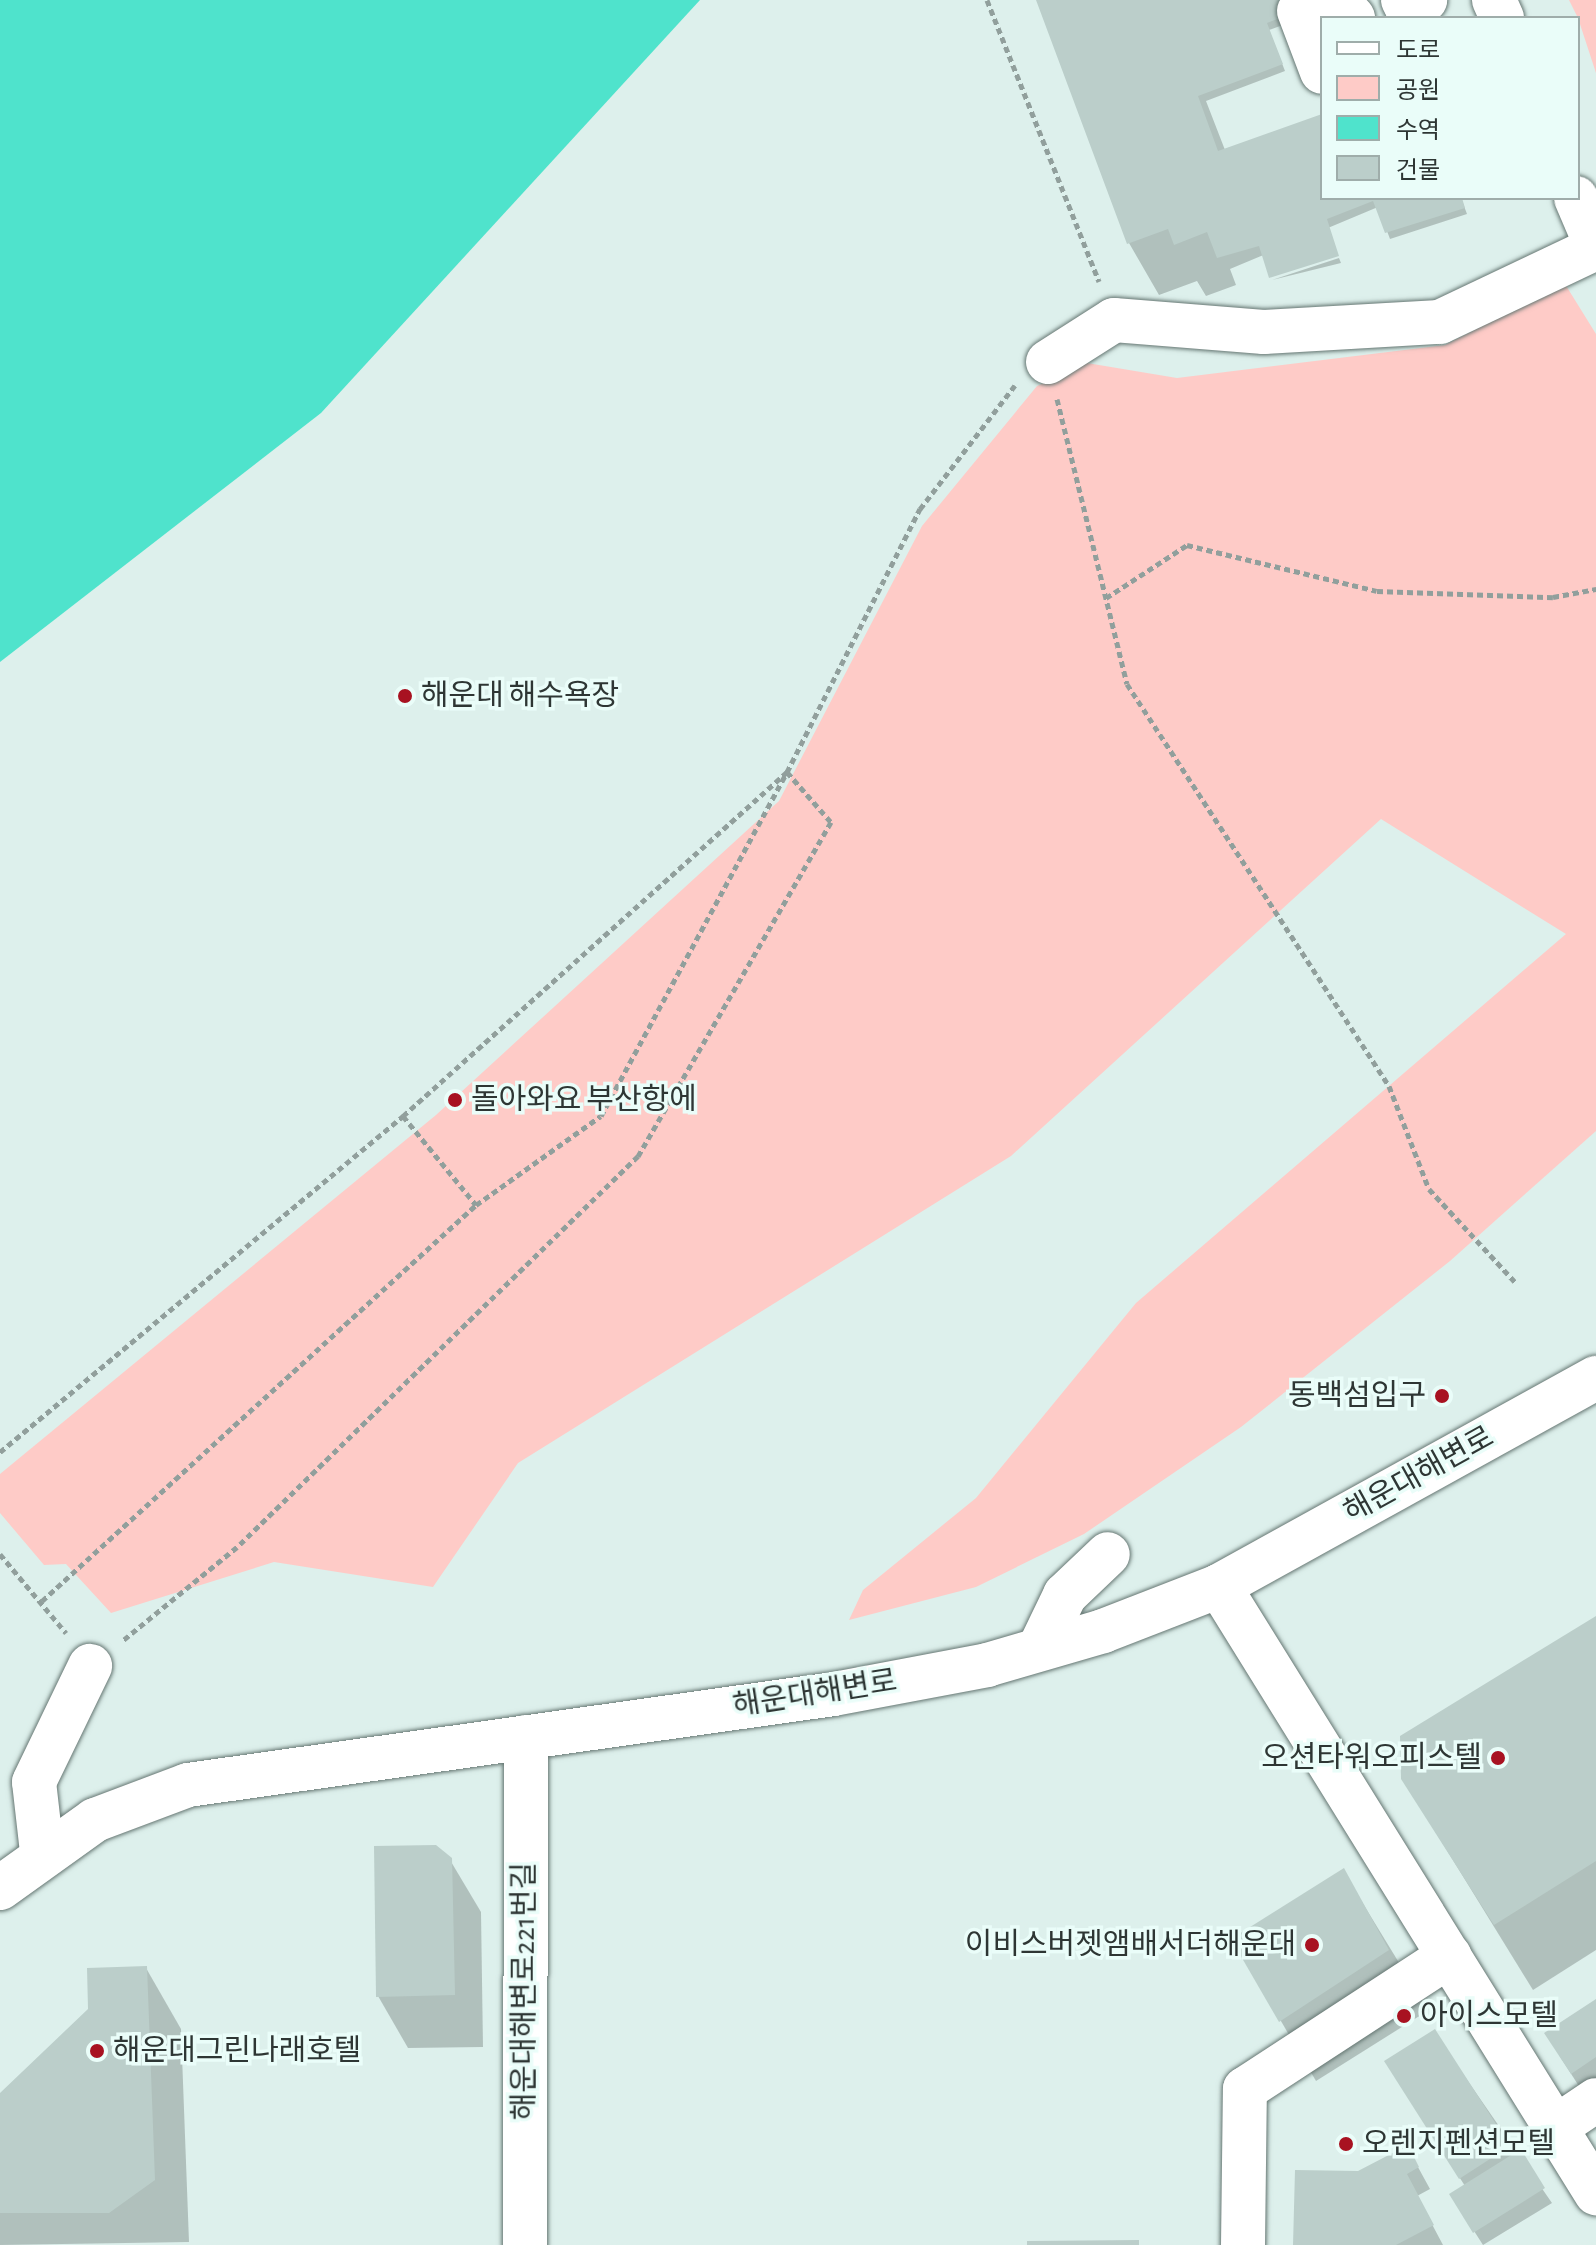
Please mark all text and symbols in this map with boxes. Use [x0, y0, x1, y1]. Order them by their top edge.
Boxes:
legend [1320, 16, 1580, 200]
text: 도로 [1396, 39, 1440, 63]
text: 공원 [1396, 79, 1440, 103]
text: 수역 [1396, 119, 1440, 143]
text: 건물 [1396, 159, 1440, 183]
place label: 해운대 해수욕장 [421, 678, 619, 714]
marker: 해운대 해수욕장 [396, 687, 414, 705]
place label: 돌아와요 부산항에 [471, 1082, 697, 1118]
marker: 돌아와요 부산항에 [446, 1091, 464, 1109]
place label: 동백섬입구 [1288, 1378, 1426, 1414]
marker: 동백섬입구 [1433, 1387, 1451, 1405]
street label: 해운대해변로 [1338, 1419, 1500, 1531]
street label: 해운대해변로 [730, 1663, 900, 1725]
place label: 오션타워오피스텔 [1261, 1740, 1482, 1776]
marker: 오션타워오피스텔 [1489, 1749, 1507, 1767]
street label: 해운대해변로221번길 [507, 1862, 543, 2120]
place label: 이비스버젯앰배서더해운대 [965, 1927, 1296, 1963]
marker: 이비스버젯앰배서더해운대 [1303, 1936, 1321, 1954]
place label: 아이스모텔 [1420, 1998, 1558, 2034]
marker: 아이스모텔 [1395, 2007, 1413, 2025]
place label: 해운대그린나래호텔 [113, 2033, 361, 2069]
marker: 해운대그린나래호텔 [88, 2042, 106, 2060]
place label: 오렌지펜션모텔 [1362, 2126, 1555, 2162]
marker: 오렌지펜션모텔 [1337, 2135, 1355, 2153]

